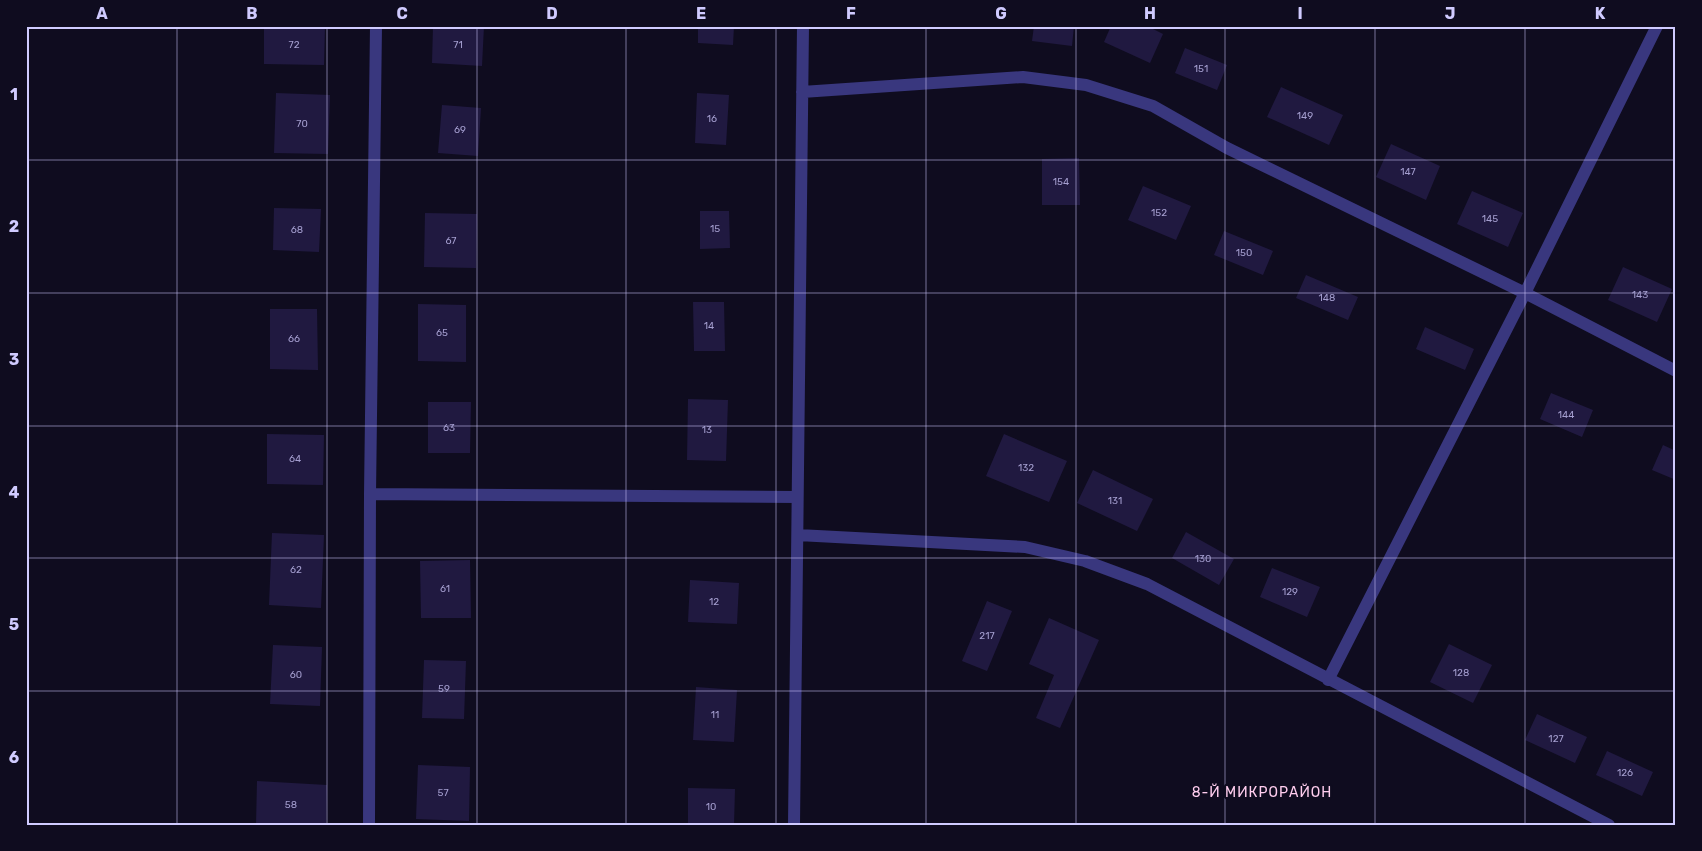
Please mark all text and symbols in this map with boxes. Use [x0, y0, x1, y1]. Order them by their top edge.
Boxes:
text: A [96, 4, 108, 23]
text: B [246, 4, 258, 23]
text: C [396, 4, 408, 23]
text: D [546, 4, 558, 23]
text: E [696, 4, 706, 23]
text: F [846, 4, 856, 23]
text: G [995, 4, 1007, 23]
text: H [1144, 4, 1156, 23]
text: I [1297, 4, 1303, 23]
text: J [1445, 4, 1455, 23]
text: K [1595, 4, 1606, 23]
house number: 72 [289, 39, 300, 51]
house number: 71 [453, 39, 463, 51]
house number: 151 [1194, 63, 1208, 75]
text: 1 [10, 85, 18, 104]
house number: 149 [1297, 110, 1313, 122]
house number: 16 [707, 113, 717, 125]
house number: 70 [296, 118, 308, 130]
house number: 69 [454, 124, 466, 136]
house number: 147 [1400, 166, 1416, 178]
house number: 154 [1053, 176, 1069, 188]
house number: 152 [1151, 207, 1167, 219]
house number: 145 [1482, 213, 1498, 225]
text: 2 [9, 217, 19, 236]
house number: 15 [710, 223, 720, 235]
house number: 68 [291, 224, 303, 236]
house number: 67 [446, 235, 456, 247]
house number: 150 [1236, 247, 1252, 259]
house number: 143 [1632, 289, 1648, 301]
house number: 148 [1319, 292, 1335, 304]
house number: 14 [704, 320, 714, 332]
house number: 65 [436, 327, 448, 339]
house number: 66 [288, 333, 300, 345]
text: 3 [9, 350, 19, 369]
house number: 144 [1558, 409, 1574, 421]
house number: 63 [443, 422, 455, 434]
house number: 13 [702, 424, 712, 436]
house number: 64 [289, 453, 301, 465]
house number: 132 [1018, 462, 1034, 474]
text: 4 [9, 483, 20, 502]
house number: 131 [1108, 495, 1122, 507]
house number: 130 [1195, 553, 1211, 565]
house number: 62 [290, 564, 302, 576]
house number: 61 [440, 583, 450, 595]
house number: 129 [1282, 586, 1298, 598]
house number: 12 [709, 596, 719, 608]
text: 5 [9, 615, 19, 634]
house number: 217 [979, 630, 995, 642]
house number: 128 [1453, 667, 1469, 679]
house number: 60 [290, 669, 302, 681]
house number: 59 [438, 683, 450, 695]
house number: 11 [711, 709, 719, 721]
house number: 127 [1548, 733, 1564, 745]
text: 6 [9, 748, 19, 767]
house number: 126 [1617, 767, 1633, 779]
district label: 8-Й МИКРОРАЙОН [1192, 783, 1332, 801]
house number: 57 [437, 787, 449, 799]
house number: 58 [285, 799, 297, 811]
house number: 10 [706, 801, 716, 813]

